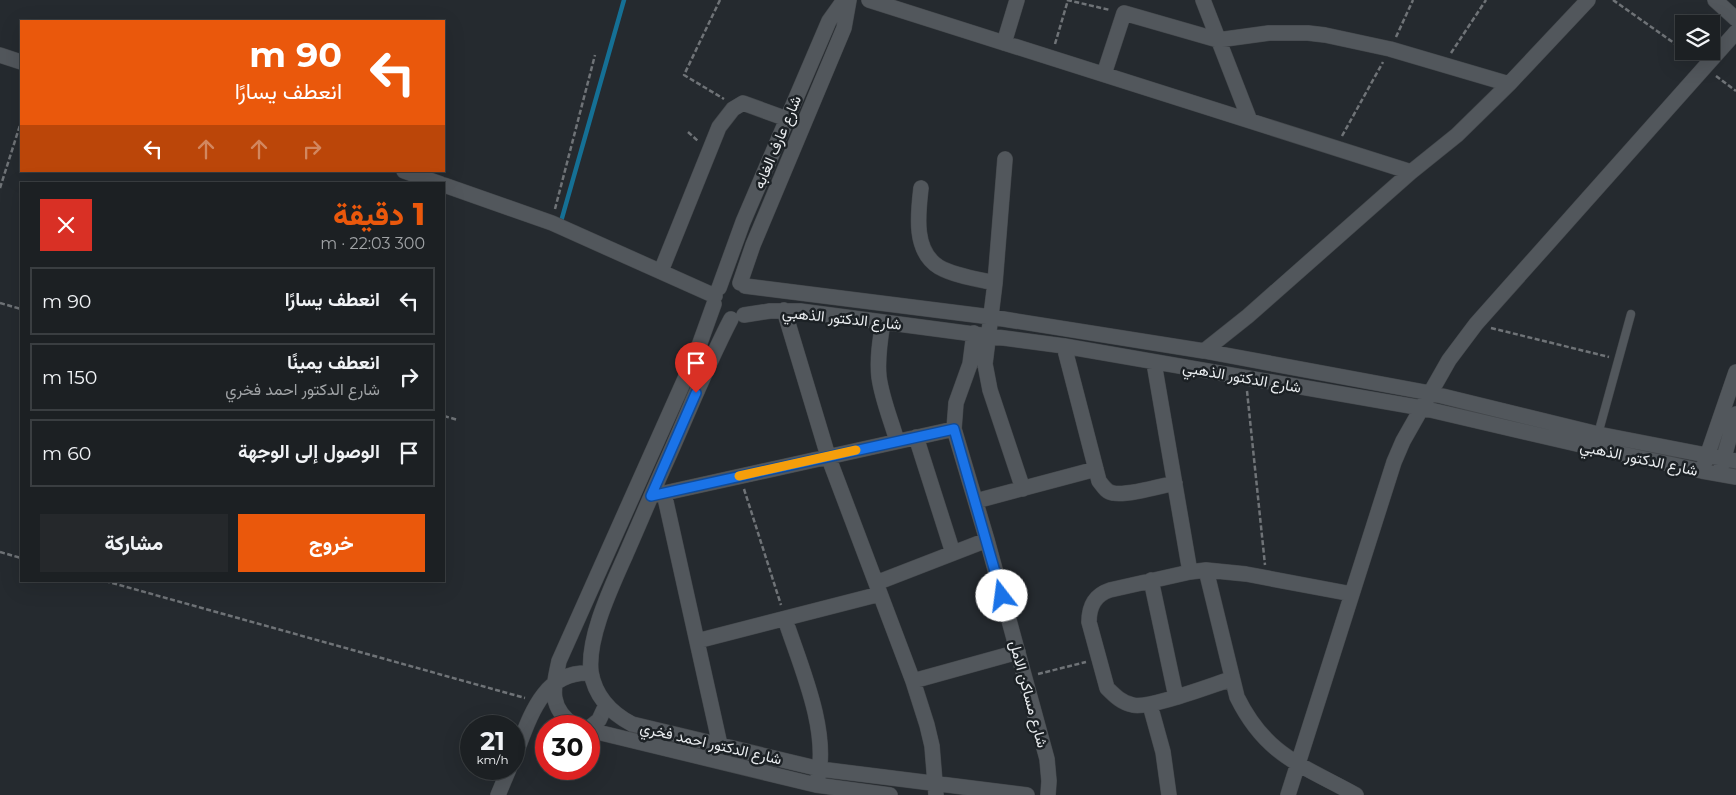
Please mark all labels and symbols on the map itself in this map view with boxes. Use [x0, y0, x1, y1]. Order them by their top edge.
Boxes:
street label: شارع عارف الغابه [749, 92, 807, 192]
street label: شارع الدكتور الذهبي [781, 302, 903, 338]
pin [675, 342, 717, 393]
street label: شارع الدكتور الذهبي [1181, 357, 1303, 401]
street label: شارع الدكتور الذهبي [1577, 436, 1700, 484]
position arrow [975, 569, 1027, 621]
street label: شارع مساكن الامل [1004, 638, 1052, 750]
speed limit sign: 30 [535, 715, 600, 780]
street label: شارع الدكتور احمد فخري [637, 717, 784, 772]

